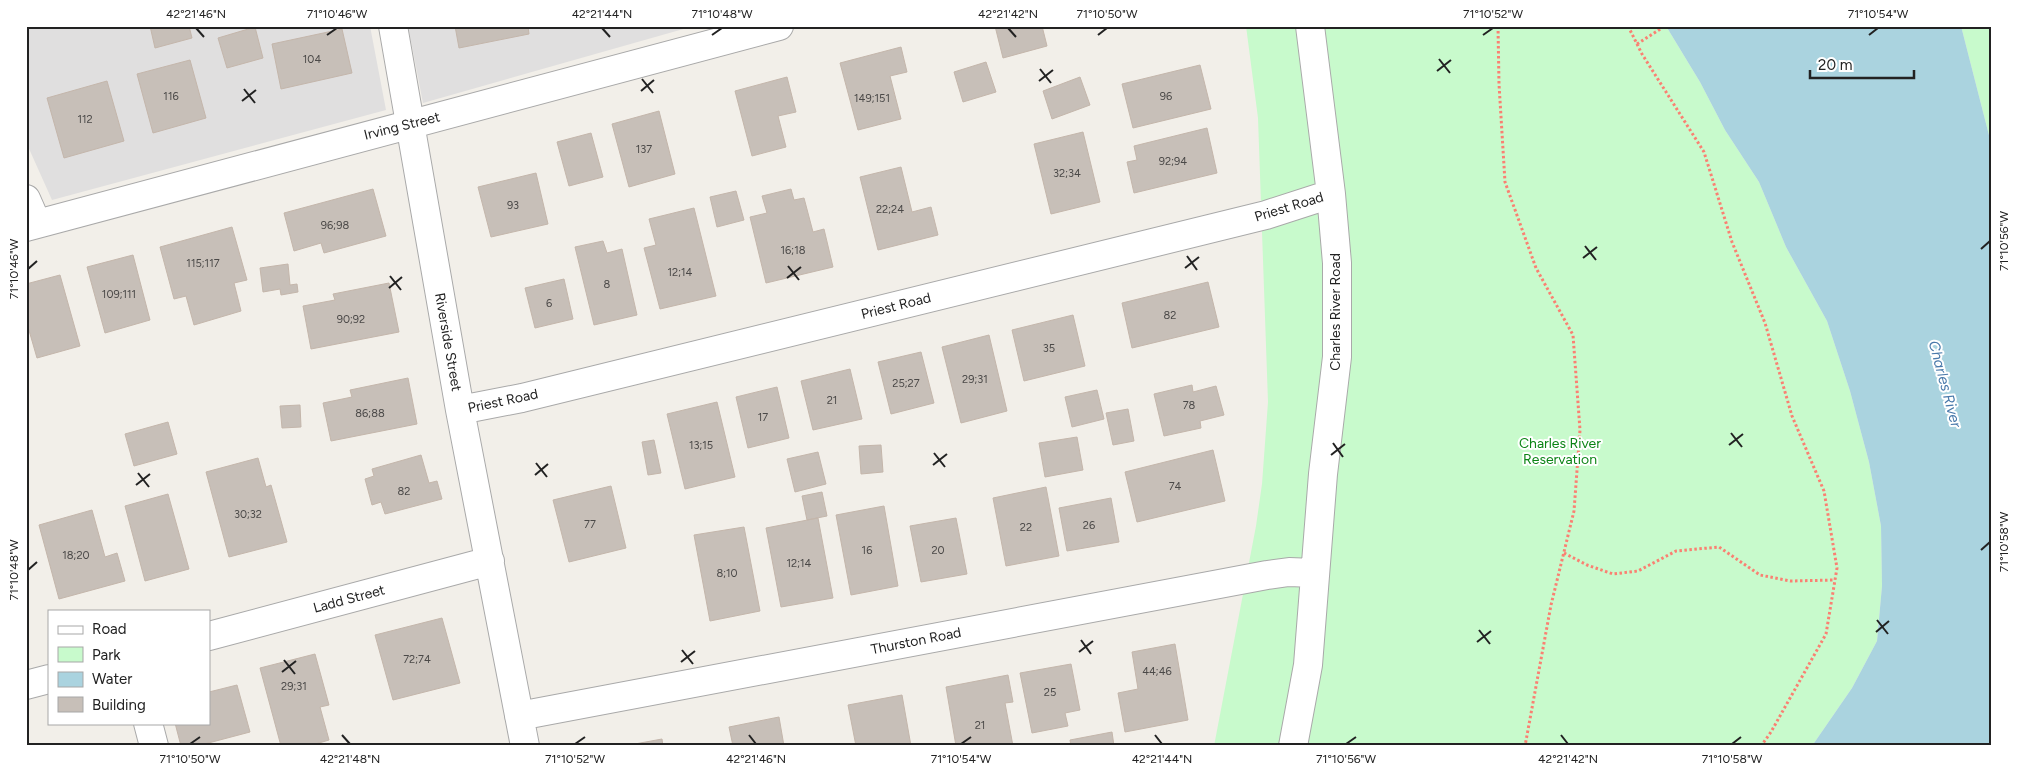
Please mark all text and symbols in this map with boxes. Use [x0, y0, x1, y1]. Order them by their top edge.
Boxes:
text: 42°21'46"N [166, 7, 226, 21]
text: 71°10'46"W [307, 7, 368, 21]
text: 42°21'44"N [572, 7, 632, 21]
text: 71°10'48"W [691, 7, 753, 21]
text: 42°21'42"N [978, 7, 1038, 21]
text: 71°10'50"W [1077, 7, 1138, 21]
text: 71°10'52"W [1463, 7, 1523, 21]
text: 71°10'54"W [1848, 7, 1909, 21]
scale bar [1810, 48, 1914, 80]
house number: 104 [303, 53, 321, 66]
text: 20 m [1818, 56, 1852, 74]
house number: 116 [163, 90, 179, 103]
house number: 96 [1160, 90, 1172, 103]
house number: 149;151 [854, 92, 890, 105]
street label: Irving Street [362, 108, 442, 144]
house number: 112 [77, 113, 93, 126]
house number: 137 [636, 143, 652, 156]
house number: 92;94 [1159, 155, 1187, 168]
house number: 32;34 [1053, 167, 1081, 180]
street label: Priest Road [1252, 188, 1326, 226]
house number: 93 [507, 199, 519, 212]
house number: 22;24 [876, 203, 904, 216]
text: 71°10'56"W [1997, 211, 2011, 271]
house number: 96;98 [321, 219, 349, 232]
text: 71°10'46"W [7, 238, 21, 299]
house number: 16;18 [781, 244, 806, 257]
street label: Charles River Road [1327, 253, 1344, 371]
house number: 115;117 [186, 257, 220, 270]
house number: 12;14 [668, 266, 693, 279]
house number: 8 [604, 278, 611, 291]
house number: 109;111 [102, 288, 136, 301]
street label: Priest Road [859, 289, 933, 323]
street label: Riverside Street [431, 291, 465, 393]
house number: 6 [546, 297, 552, 310]
house number: 82 [1164, 309, 1176, 322]
house number: 90;92 [337, 313, 365, 326]
water label: Charles River [1925, 339, 1965, 430]
house number: 35 [1043, 342, 1055, 355]
house number: 29;31 [962, 373, 988, 386]
house number: 25;27 [892, 377, 920, 390]
street label: Priest Road [466, 385, 540, 417]
house number: 21 [827, 394, 837, 407]
house number: 78 [1183, 399, 1196, 412]
house number: 86;88 [355, 407, 385, 420]
house number: 17 [758, 411, 768, 424]
park label: Charles River Reservation [1519, 435, 1601, 468]
house number: 13;15 [689, 439, 713, 452]
house number: 74 [1169, 480, 1182, 493]
house number: 82 [398, 485, 410, 498]
house number: 30;32 [234, 508, 262, 521]
text: 71°10'58"W [1997, 511, 2011, 572]
house number: 77 [584, 518, 596, 531]
house number: 26 [1083, 519, 1095, 532]
house number: 22 [1020, 521, 1032, 534]
text: 71°10'48"W [7, 539, 21, 601]
house number: 16 [862, 544, 872, 557]
house number: 20 [931, 544, 945, 557]
house number: 18;20 [62, 549, 90, 562]
house number: 12;14 [787, 557, 812, 570]
house number: 8;10 [716, 567, 738, 580]
street label: Ladd Street [311, 581, 387, 617]
legend [48, 610, 210, 724]
text: Road [92, 620, 127, 638]
street label: Thurston Road [869, 624, 963, 658]
text: Park [92, 646, 121, 664]
house number: 72;74 [403, 653, 431, 666]
house number: 44;46 [1142, 665, 1172, 678]
text: Water [92, 670, 132, 688]
house number: 29;31 [281, 680, 307, 693]
house number: 25 [1044, 686, 1056, 699]
text: Building [92, 696, 146, 714]
house number: 21 [975, 719, 985, 732]
text: 71°10'50"W [160, 752, 221, 766]
text: 42°21'48"N [320, 752, 380, 766]
text: 71°10'52"W [545, 752, 605, 766]
text: 42°21'46"N [726, 752, 786, 766]
text: 71°10'54"W [931, 752, 992, 766]
text: 42°21'44"N [1132, 752, 1192, 766]
text: 71°10'56"W [1316, 752, 1376, 766]
text: 42°21'42"N [1538, 752, 1598, 766]
text: 71°10'58"W [1702, 752, 1763, 766]

